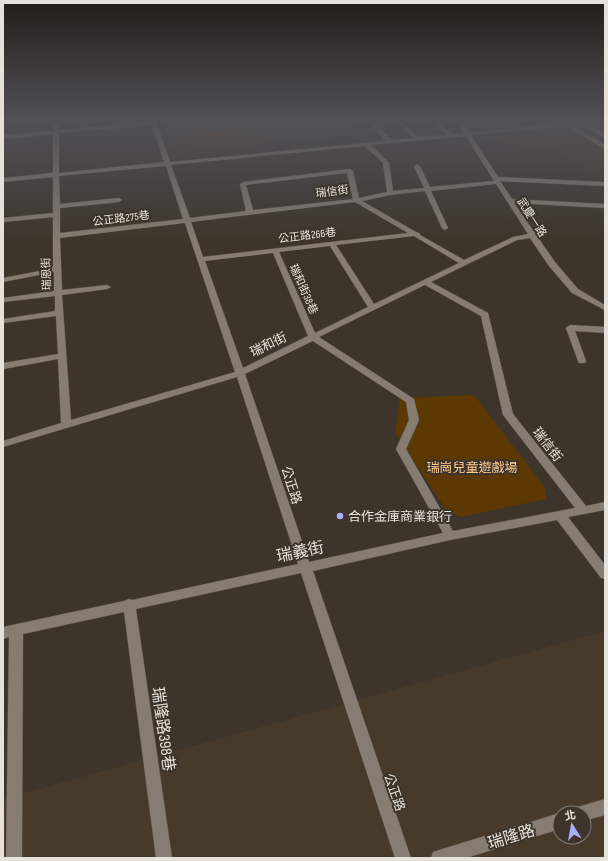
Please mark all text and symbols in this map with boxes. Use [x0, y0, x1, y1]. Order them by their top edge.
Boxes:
street label: 瑞信街 [315, 183, 349, 200]
street label: 武慶一路 [514, 195, 549, 239]
street label: 公正路275巷 [92, 209, 150, 228]
street label: 公正路266巷 [277, 226, 337, 245]
street label: 瑞恩街 [39, 257, 54, 291]
street label: 瑞和街38巷 [287, 262, 320, 316]
street label: 瑞和街 [247, 329, 289, 361]
street label: 瑞信街 [529, 424, 566, 465]
park label: 瑞崗兒童遊戲場 [426, 460, 518, 476]
street label: 公正路 [277, 464, 305, 506]
place label: 合作金庫商業銀行 [348, 509, 452, 525]
marker: 合作金庫商業銀行 [335, 511, 345, 521]
street label: 瑞義街 [275, 538, 326, 567]
street label: 瑞隆路398巷 [147, 686, 178, 773]
street label: 公正路 [380, 771, 408, 813]
north arrow [552, 805, 592, 845]
text: 北 [564, 808, 577, 823]
street label: 瑞隆路 [486, 821, 537, 854]

